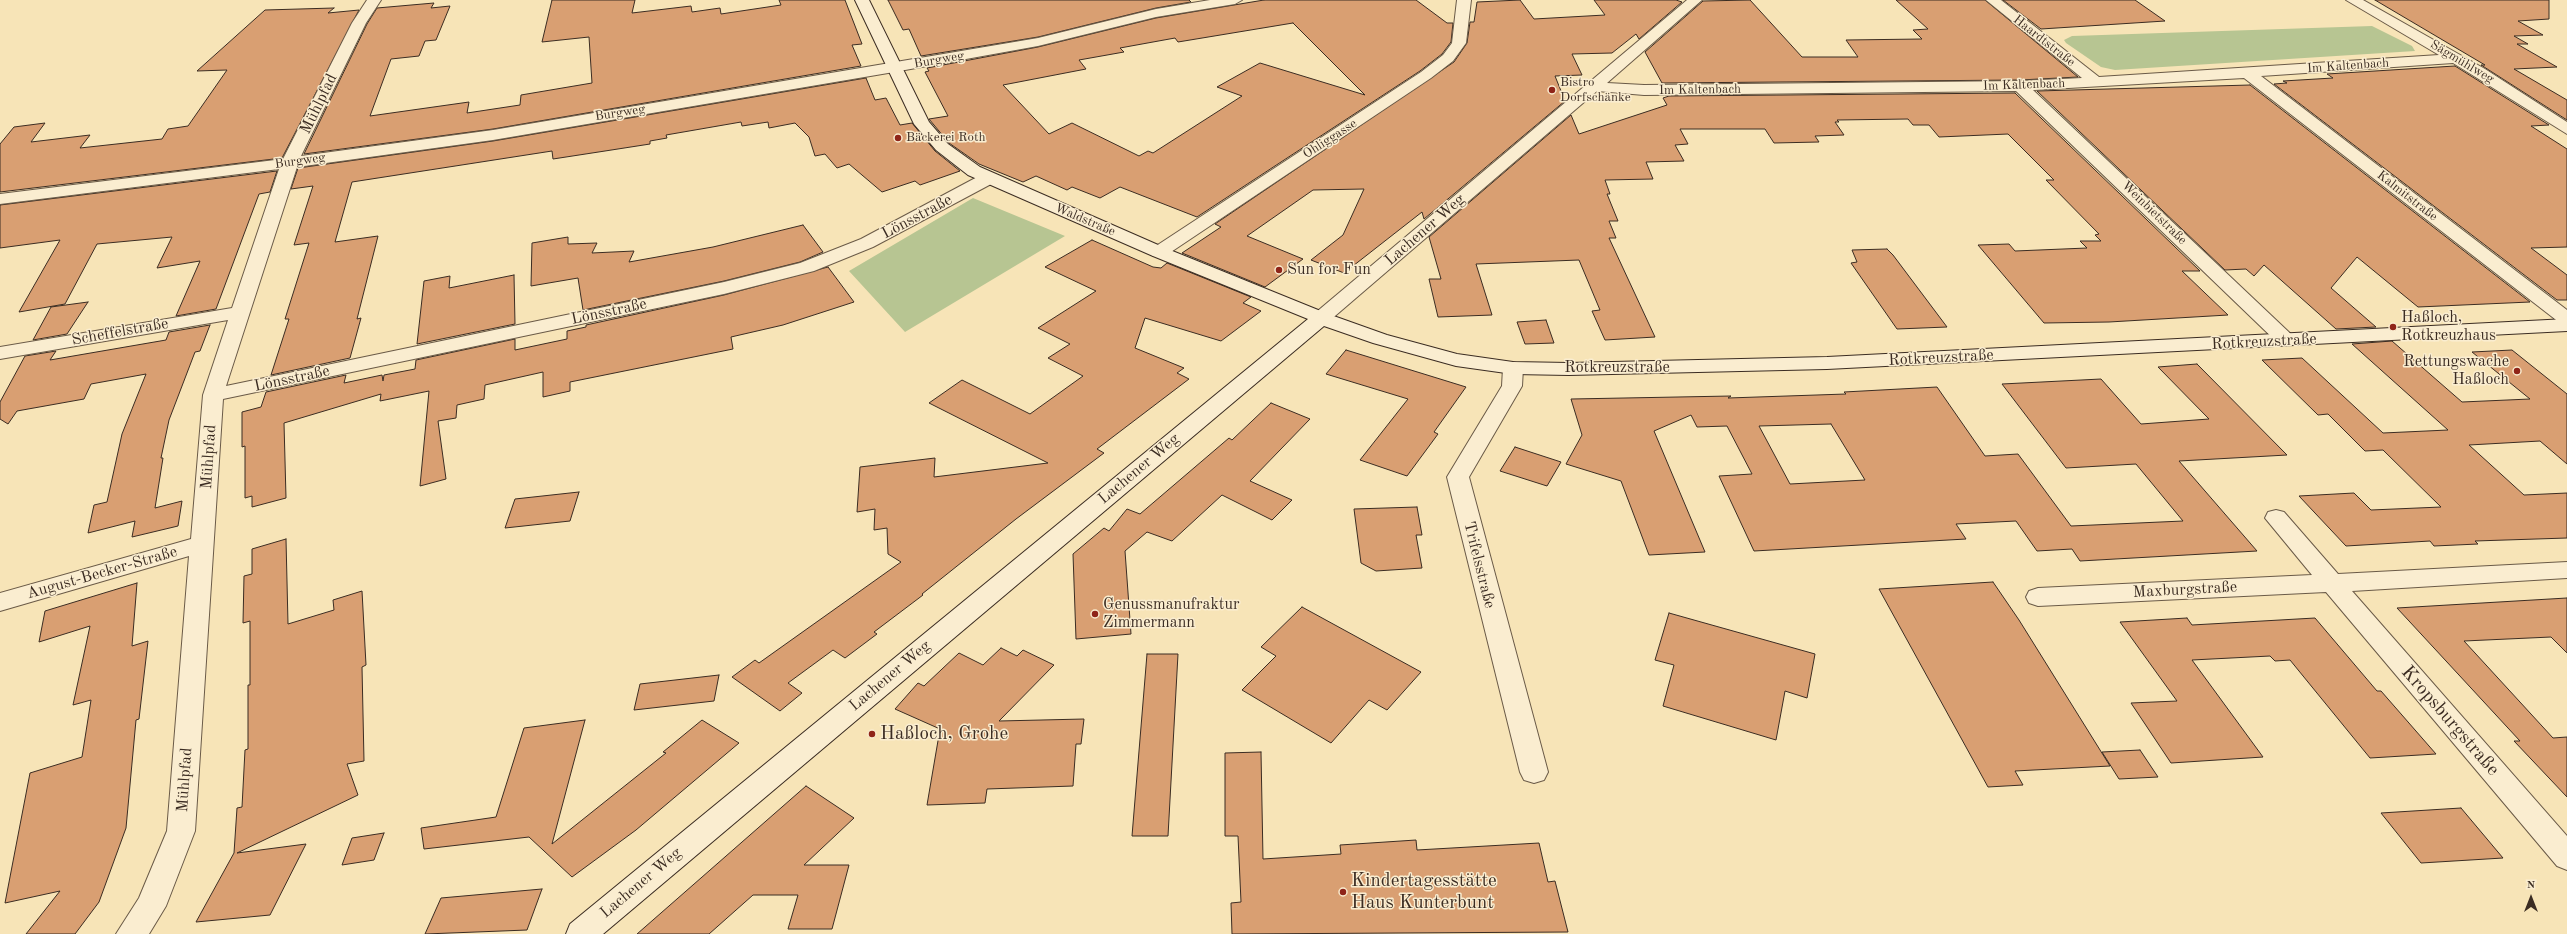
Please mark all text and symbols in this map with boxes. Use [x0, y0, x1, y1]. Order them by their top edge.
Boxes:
street label: Haardtstraße [2010, 12, 2078, 70]
street label: Sägmühlweg [2427, 37, 2497, 87]
street label: Burgweg [913, 48, 965, 72]
street label: Im Kaltenbach [2306, 55, 2390, 77]
street label: Mühlpfad [296, 71, 342, 137]
place label: Bistro Dorfschänke [1560, 75, 1631, 106]
street label: Im Kaltenbach [1983, 76, 2065, 94]
street label: Im Kaltenbach [1659, 81, 1741, 99]
marker: Bistro Dorfschänke [1547, 85, 1557, 95]
street label: Burgweg [594, 101, 646, 125]
street label: Ohliggasse [1300, 116, 1360, 162]
place label: Bäckerei Roth [906, 130, 986, 146]
marker: Bäckerei Roth [893, 133, 903, 143]
street label: Burgweg [274, 150, 326, 172]
street label: Kalmitstraße [2373, 167, 2441, 225]
street label: Weinbietstraße [2118, 178, 2190, 248]
street label: Lönsstraße [878, 190, 956, 244]
street label: Lachener Weg [1381, 190, 1469, 270]
street label: Waldstraße [1052, 200, 1118, 240]
place label: Sun for Fun [1287, 260, 1371, 280]
marker: Sun for Fun [1274, 265, 1284, 275]
street label: Lönsstraße [569, 295, 649, 329]
place label: Haßloch, Rotkreuzhaus [2401, 308, 2496, 346]
street label: Scheffelstraße [70, 314, 170, 350]
marker: Haßloch, Rotkreuzhaus [2388, 322, 2398, 332]
street label: Rotkreuzstraße [2211, 330, 2317, 354]
street label: Rotkreuzstraße [1888, 346, 1994, 370]
place label: Rettungswache Haßloch [2403, 352, 2509, 390]
street label: Rotkreuzstraße [1564, 358, 1670, 378]
street label: Lönsstraße [252, 362, 332, 396]
marker: Rettungswache Haßloch [2512, 366, 2522, 376]
street label: Mühlpfad [197, 424, 221, 490]
street label: Lachener Weg [1094, 429, 1184, 509]
street label: Trifelsstraße [1459, 520, 1499, 610]
street label: August-Becker-Straße [25, 542, 179, 604]
street label: Maxburgstraße [2132, 578, 2238, 602]
place label: Genussmanufraktur Zimmermann [1103, 595, 1240, 633]
marker: Genussmanufraktur Zimmermann [1090, 609, 1100, 619]
street label: Lachener Weg [845, 636, 935, 716]
street label: Kropsburgstraße [2396, 661, 2504, 781]
place label: Haßloch, Grohe [880, 723, 1008, 745]
marker: Haßloch, Grohe [867, 729, 877, 739]
street label: Mühlpfad [173, 747, 197, 813]
street label: Lachener Weg [596, 843, 686, 923]
place label: Kindertagesstätte Haus Kunterbunt [1351, 870, 1497, 914]
north arrow [2511, 878, 2551, 918]
text: N [2527, 880, 2535, 891]
marker: Kindertagesstätte Haus Kunterbunt [1338, 887, 1348, 897]

